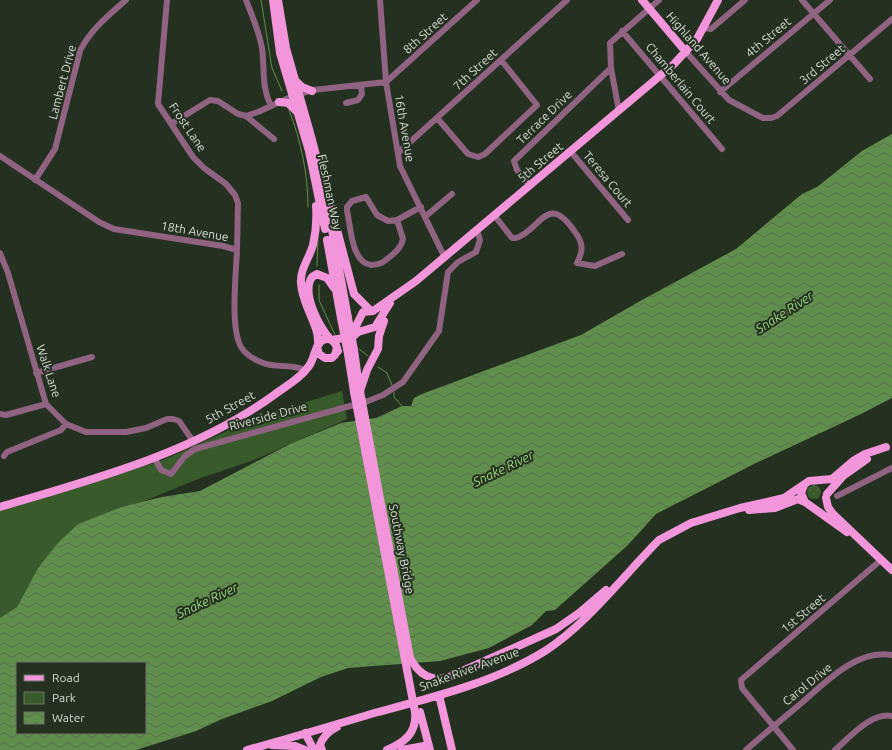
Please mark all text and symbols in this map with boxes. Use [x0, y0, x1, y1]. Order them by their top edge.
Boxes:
street label: Highland Avenue [664, 9, 734, 87]
street label: 8th Street [400, 10, 450, 56]
street label: 4th Street [743, 14, 793, 60]
street label: Chamberlain Court [643, 40, 719, 126]
street label: 3rd Street [797, 41, 847, 87]
street label: Lambert Drive [46, 43, 78, 121]
street label: 7th Street [451, 45, 500, 92]
street label: Terrace Drive [514, 88, 574, 146]
street label: 16th Avenue [393, 93, 417, 163]
street label: Frost Lane [167, 100, 209, 154]
street label: 5th Street [515, 139, 565, 185]
street label: Teresa Court [581, 149, 635, 210]
street label: Fleshman Way [316, 153, 344, 231]
street label: 18th Avenue [160, 219, 230, 243]
water label: Snake River [752, 288, 816, 336]
street label: Walk Lane [34, 343, 64, 399]
street label: 5th Street [203, 388, 257, 426]
street label: Riverside Drive [228, 399, 308, 433]
water label: Snake River [470, 447, 537, 489]
street label: Southway Bridge [387, 503, 417, 595]
water label: Snake River [173, 579, 241, 621]
street label: 1st Street [779, 591, 828, 635]
street label: Snake River Avenue [417, 645, 521, 693]
street label: Carol Drive [780, 660, 834, 708]
legend [16, 662, 146, 734]
text: Road [52, 671, 80, 684]
text: Park [52, 691, 76, 704]
text: Water [52, 711, 85, 724]

